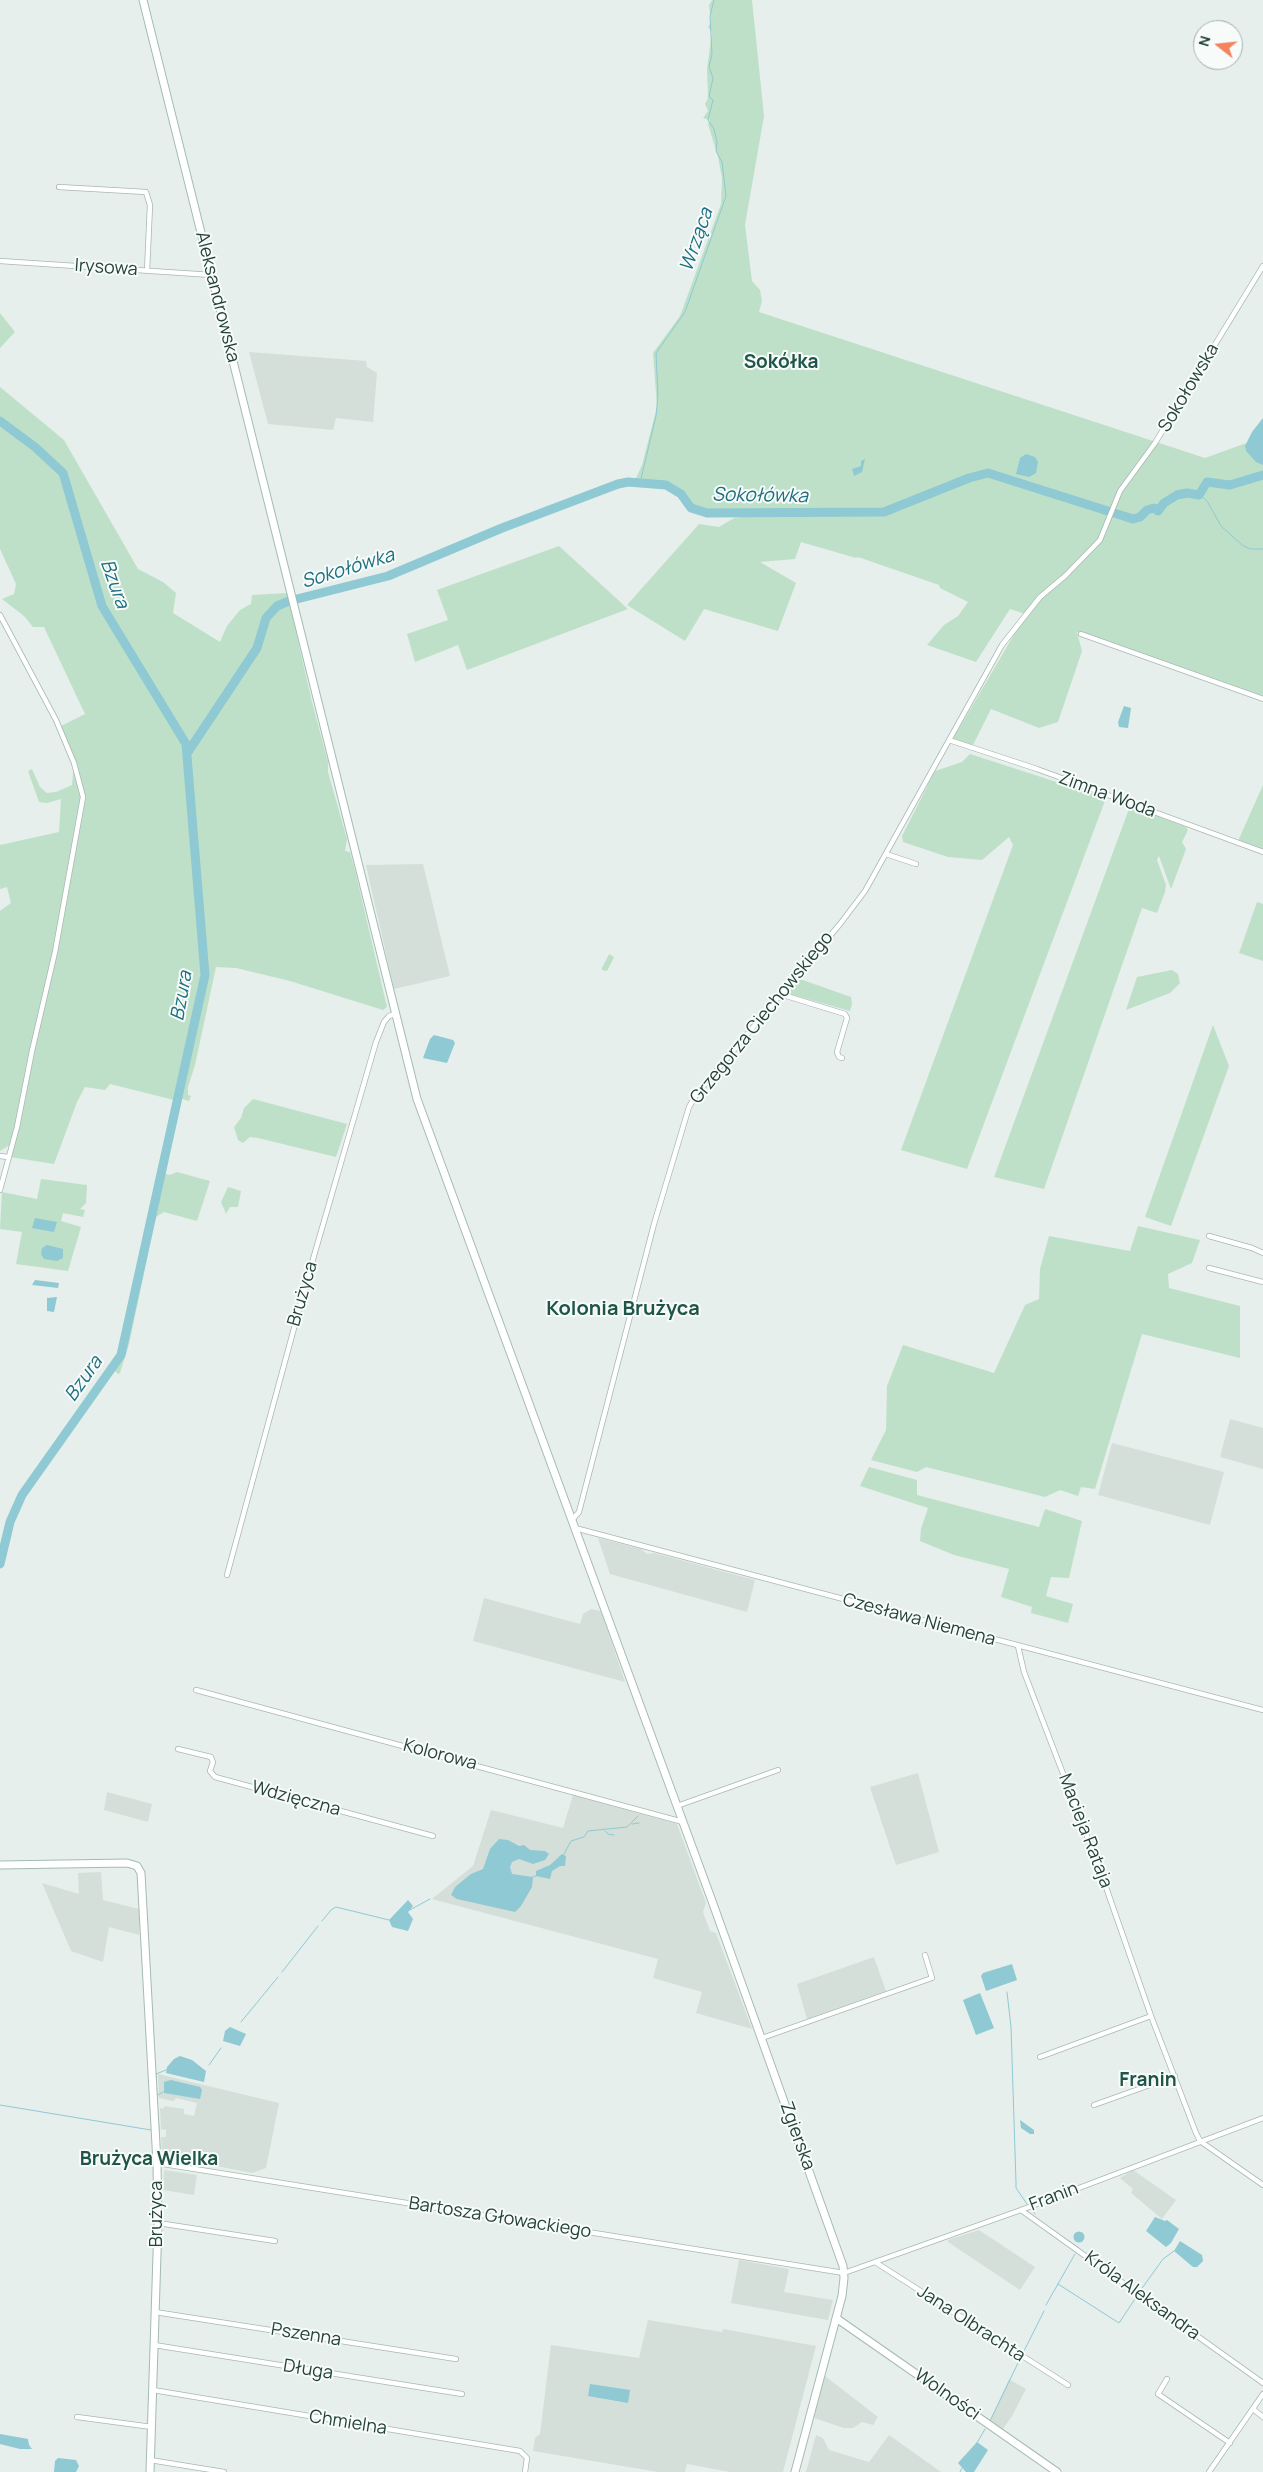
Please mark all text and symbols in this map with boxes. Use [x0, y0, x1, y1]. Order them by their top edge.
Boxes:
north arrow [1193, 20, 1243, 70]
text: N [1194, 34, 1215, 48]
water label: Wrząca [676, 205, 718, 275]
street label: Aleksandrowska [190, 229, 244, 365]
street label: Irysowa [74, 255, 138, 281]
street label: Sokołowska [1154, 340, 1224, 436]
district label: Sokółka [744, 352, 818, 374]
water label: Sokołówka [712, 484, 808, 508]
water label: Sokołówka [299, 544, 397, 594]
water label: Bzura [95, 557, 133, 611]
street label: Zimna Woda [1055, 767, 1159, 823]
street label: Grzegorza Ciechowskiego [686, 928, 838, 1108]
water label: Bzura [166, 969, 198, 1023]
street label: Brużyca [283, 1259, 323, 1329]
district label: Kolonia Brużyca [546, 1297, 700, 1321]
water label: Bzura [60, 1352, 108, 1406]
street label: Czesława Niemena [840, 1589, 998, 1651]
street label: Kolorowa [401, 1735, 479, 1775]
street label: Macieja Rataja [1053, 1771, 1117, 1891]
street label: Wdzięczna [249, 1777, 343, 1821]
district label: Franin [1119, 2070, 1177, 2092]
street label: Zgierska [775, 2099, 819, 2173]
district label: Brużyca Wielka [80, 2149, 218, 2171]
street label: Franin [1026, 2178, 1082, 2216]
street label: Brużyca [146, 2181, 168, 2247]
street label: Bartosza Głowackiego [407, 2193, 593, 2243]
street label: Króla Aleksandra [1080, 2247, 1204, 2345]
street label: Jana Olbrachta [913, 2281, 1029, 2367]
street label: Pszenna [269, 2319, 343, 2351]
street label: Długa [282, 2355, 334, 2385]
street label: Wolności [910, 2365, 984, 2425]
street label: Chmielna [308, 2406, 388, 2440]

